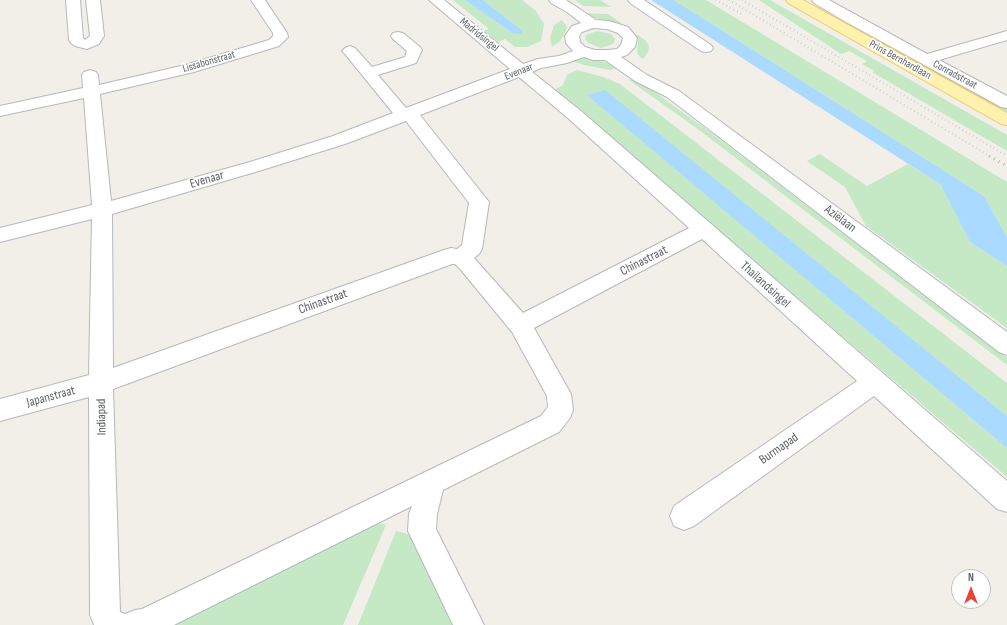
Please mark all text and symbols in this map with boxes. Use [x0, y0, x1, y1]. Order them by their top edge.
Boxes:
street label: Madridsingel [457, 15, 501, 55]
street label: Prins Bernhardlaan [867, 37, 933, 83]
street label: Lissabonstraat [181, 48, 237, 76]
street label: Conradstraat [931, 58, 979, 92]
street label: Evenaar [503, 60, 535, 84]
street label: Evenaar [188, 168, 226, 192]
street label: Aziëlaan [821, 202, 859, 236]
street label: Chinastraat [618, 242, 670, 280]
street label: Thailandsingel [737, 258, 793, 312]
street label: Chinastraat [296, 286, 350, 318]
street label: Japanstraat [25, 383, 77, 411]
street label: Indiapad [94, 398, 110, 436]
street label: Burmapad [756, 430, 802, 468]
north arrow [951, 569, 991, 609]
text: N [968, 571, 974, 584]

